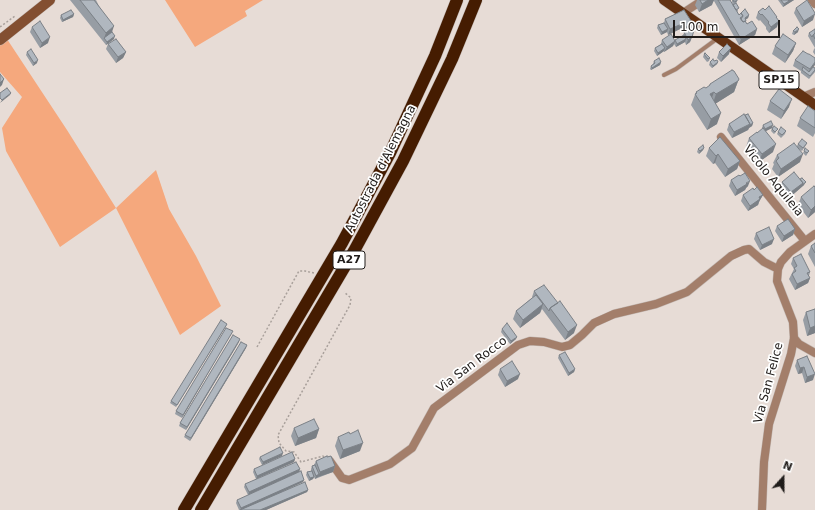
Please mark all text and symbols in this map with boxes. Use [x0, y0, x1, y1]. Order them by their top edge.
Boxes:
scale bar [675, 12, 782, 38]
text: 100 m [680, 20, 718, 34]
road number: SP15 [759, 71, 799, 89]
street label: Autostrada d'Alemagna [342, 103, 420, 235]
street label: Vicolo Aquileia [740, 142, 806, 220]
road number: A27 [333, 251, 365, 269]
street label: Via San Rocco [434, 334, 510, 396]
street label: Via San Felice [751, 341, 787, 425]
north arrow [763, 458, 803, 498]
text: N [781, 459, 794, 474]

